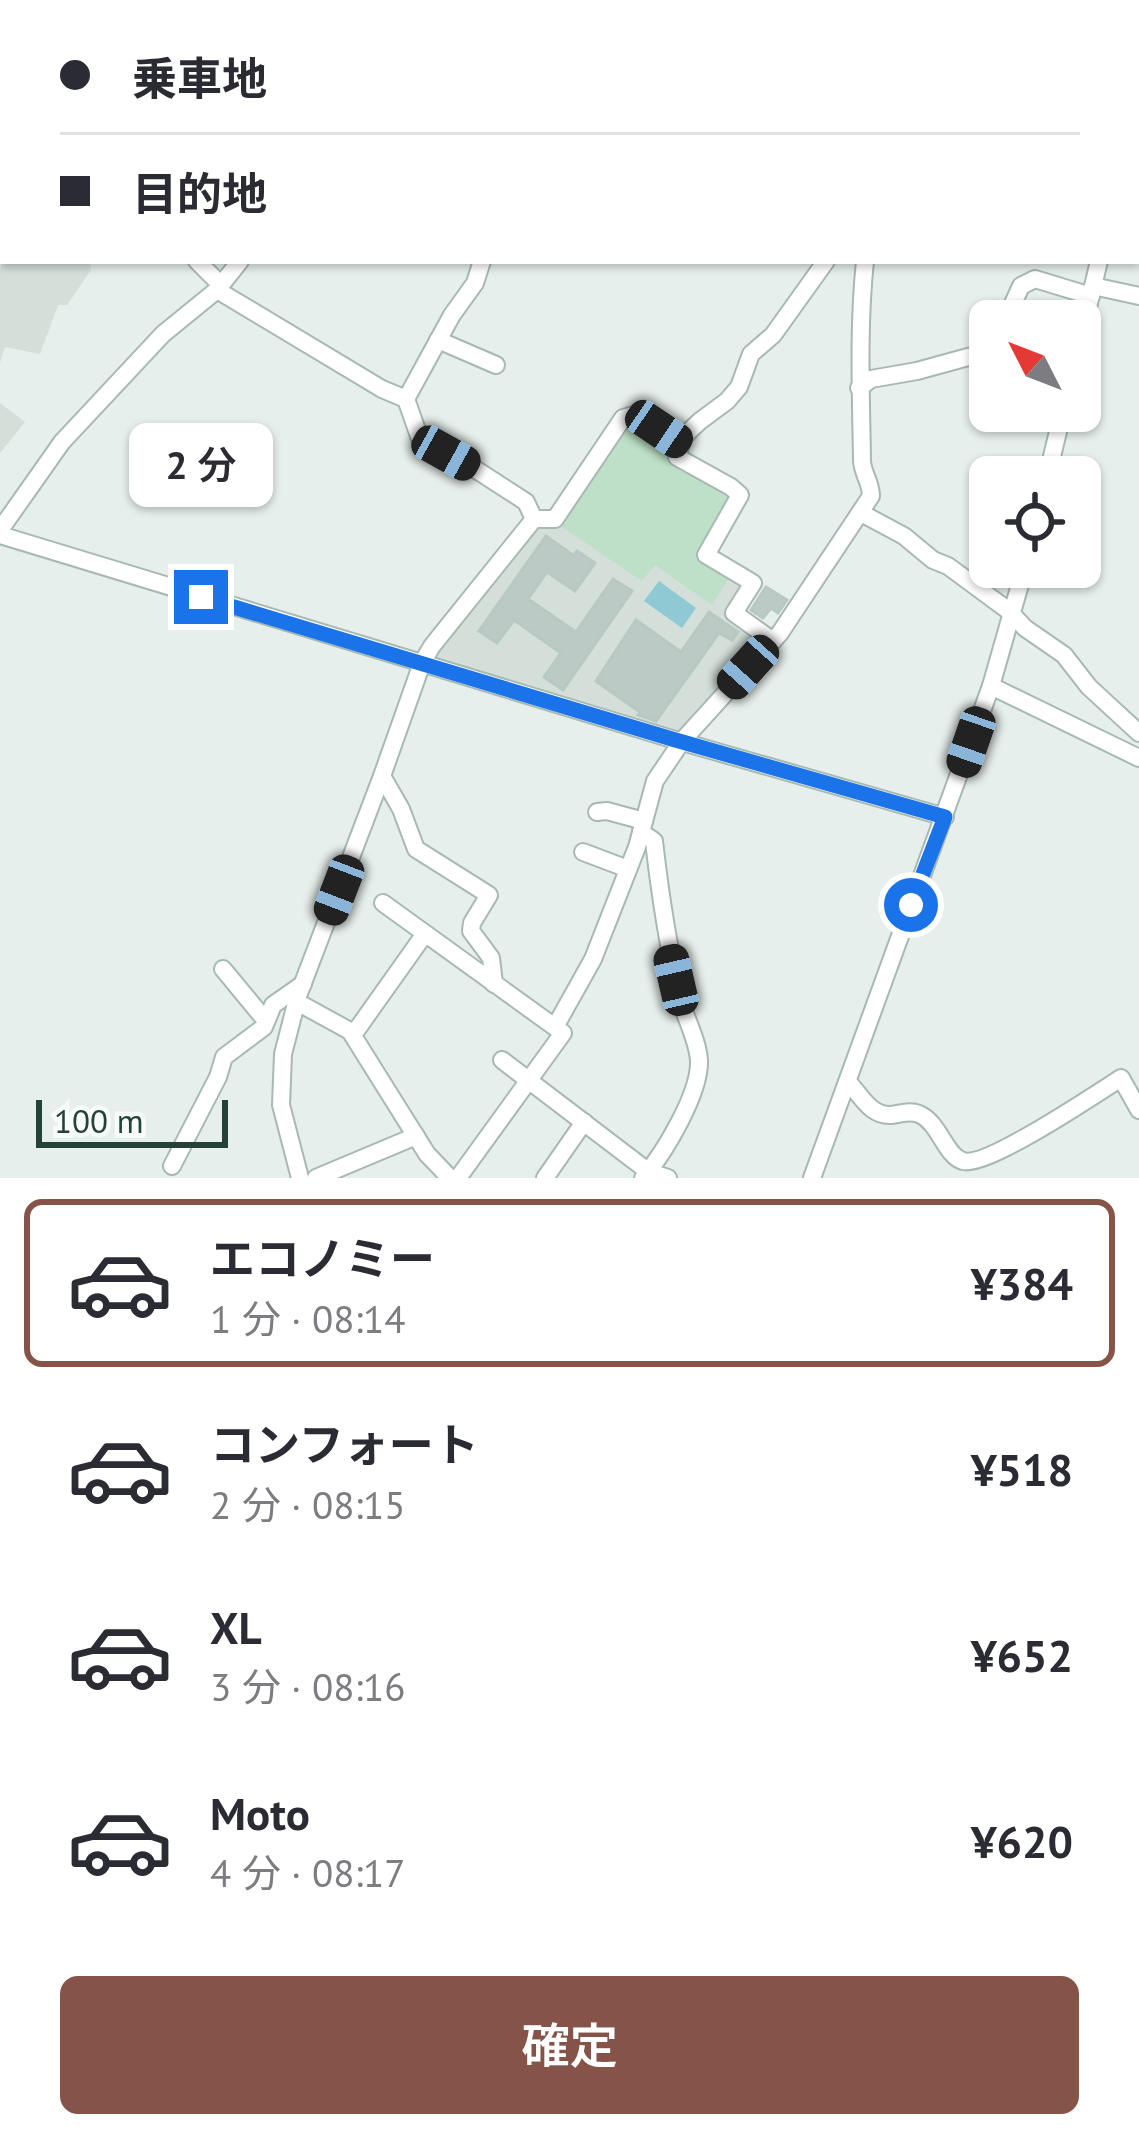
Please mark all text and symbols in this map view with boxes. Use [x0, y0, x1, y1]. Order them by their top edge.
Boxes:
text: 乗車地 [132, 49, 267, 107]
text: 目的地 [132, 164, 267, 222]
north arrow [969, 300, 1101, 432]
map controls [969, 300, 1101, 588]
car [619, 394, 699, 464]
car [406, 420, 486, 486]
callout: 2 分 [129, 423, 273, 507]
text: 2 分 [166, 439, 236, 490]
button: locate [969, 456, 1101, 588]
route end [174, 570, 228, 624]
car [711, 628, 785, 706]
car [942, 702, 1000, 782]
car [309, 850, 369, 930]
route start [884, 878, 938, 932]
car [650, 941, 702, 1019]
scale bar [36, 1094, 228, 1147]
text: 100 m [54, 1099, 144, 1142]
icon: car [66, 1229, 174, 1337]
text: エコノミー [210, 1229, 435, 1287]
text: ¥384 [971, 1254, 1073, 1312]
text: 1 分 · 08:14 [210, 1293, 405, 1344]
icon: car [66, 1415, 174, 1523]
text: コンフォート [210, 1415, 479, 1473]
text: ¥518 [971, 1440, 1073, 1498]
text: 2 分 · 08:15 [210, 1479, 405, 1530]
text: XL [210, 1598, 262, 1656]
icon: car [66, 1601, 174, 1709]
text: ¥652 [971, 1626, 1073, 1684]
text: 3 分 · 08:16 [210, 1661, 405, 1712]
text: Moto [210, 1784, 310, 1842]
icon: car [66, 1787, 174, 1895]
text: ¥620 [971, 1812, 1073, 1870]
text: 4 分 · 08:17 [210, 1847, 405, 1898]
button: 確定 [60, 1976, 1079, 2114]

